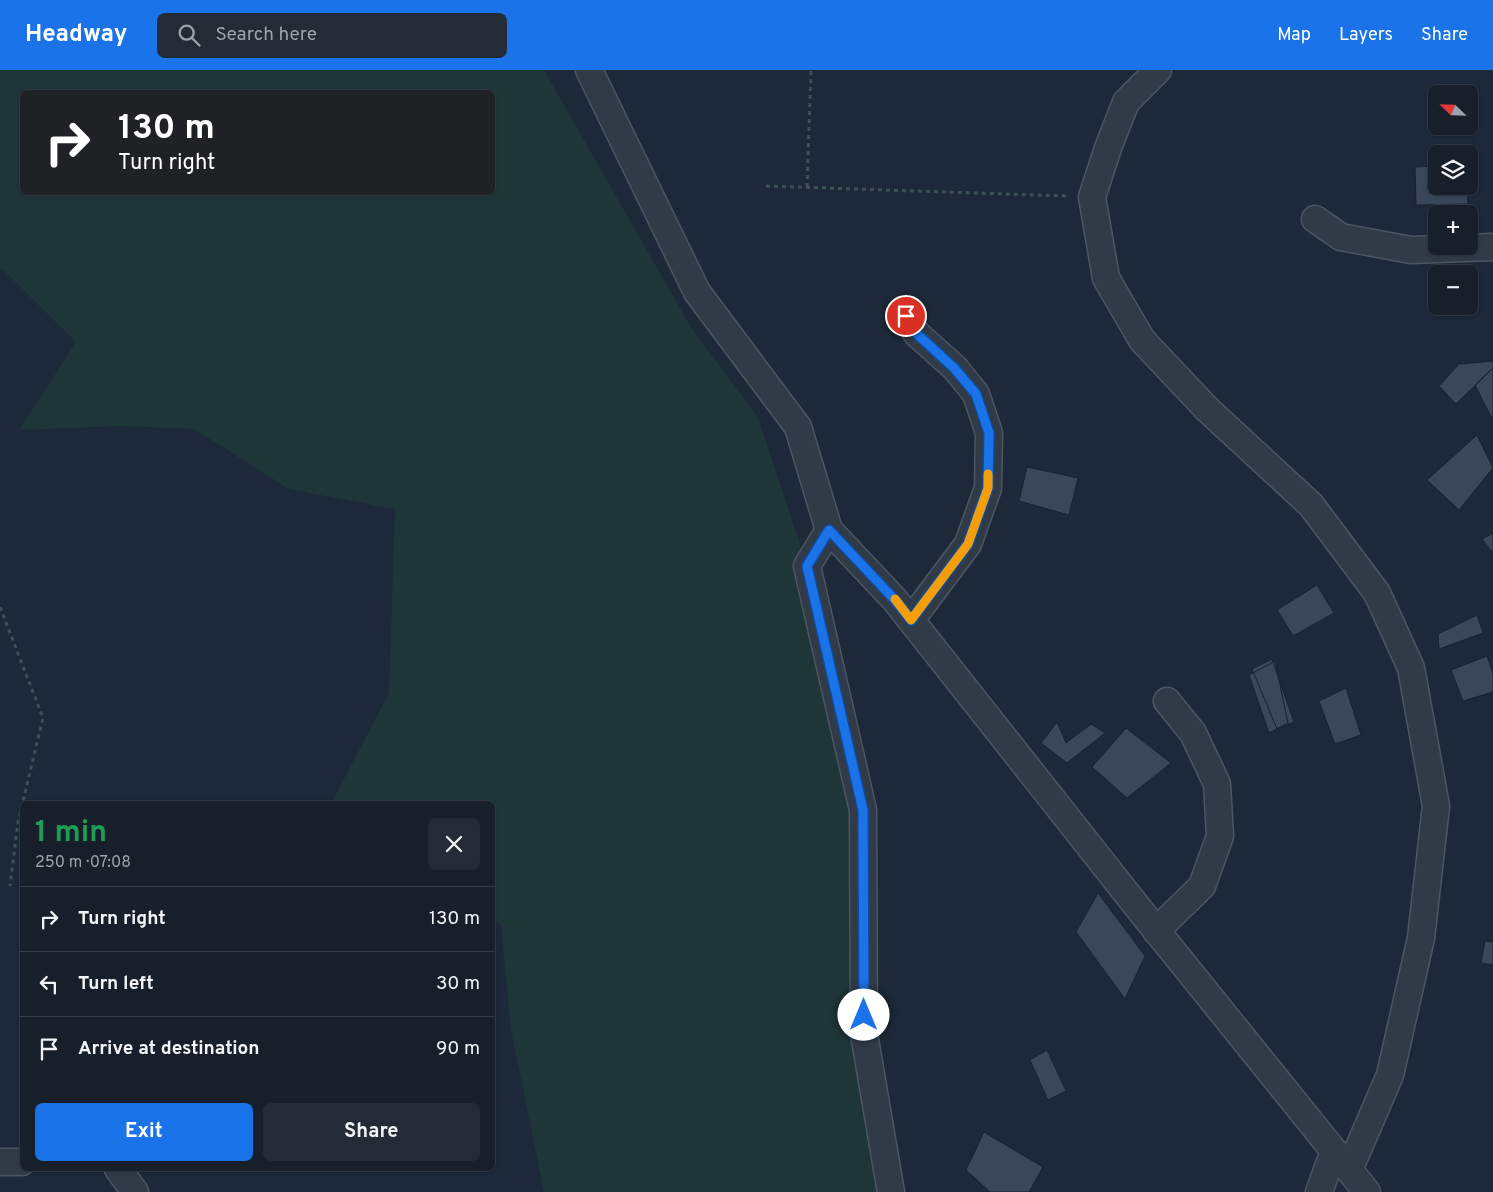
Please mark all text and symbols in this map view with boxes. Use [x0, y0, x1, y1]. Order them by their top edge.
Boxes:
search box [157, 13, 507, 58]
text: Headway [25, 20, 127, 50]
icon: search [175, 21, 203, 49]
text: Search here [215, 23, 317, 47]
text: Map [1277, 24, 1311, 47]
text: Layers [1339, 24, 1393, 47]
text: Share [1421, 24, 1468, 47]
north arrow [1428, 85, 1478, 135]
map controls [1428, 85, 1478, 315]
text: 130 m [118, 107, 215, 151]
icon: right [35, 110, 100, 175]
button: layers [1428, 145, 1478, 195]
text: Turn right [118, 150, 215, 177]
button: + [1428, 205, 1478, 255]
button: − [1428, 265, 1478, 315]
pin [885, 295, 927, 337]
icon: arrive [892, 302, 920, 330]
text: 1 min [35, 815, 107, 852]
button: close [428, 818, 480, 870]
text: 250 m · 07:08 [35, 853, 131, 873]
icon: right [35, 905, 63, 933]
text: Turn right [78, 907, 166, 931]
text: 130 m [429, 907, 480, 931]
icon: left [35, 970, 63, 998]
text: Turn left [78, 972, 154, 996]
text: 30 m [436, 972, 480, 996]
position arrow [837, 988, 889, 1040]
icon: arrive [35, 1035, 63, 1063]
text: Arrive at destination [78, 1037, 259, 1061]
text: 90 m [436, 1037, 480, 1061]
button: Exit [35, 1103, 253, 1161]
button: Share [263, 1103, 480, 1161]

